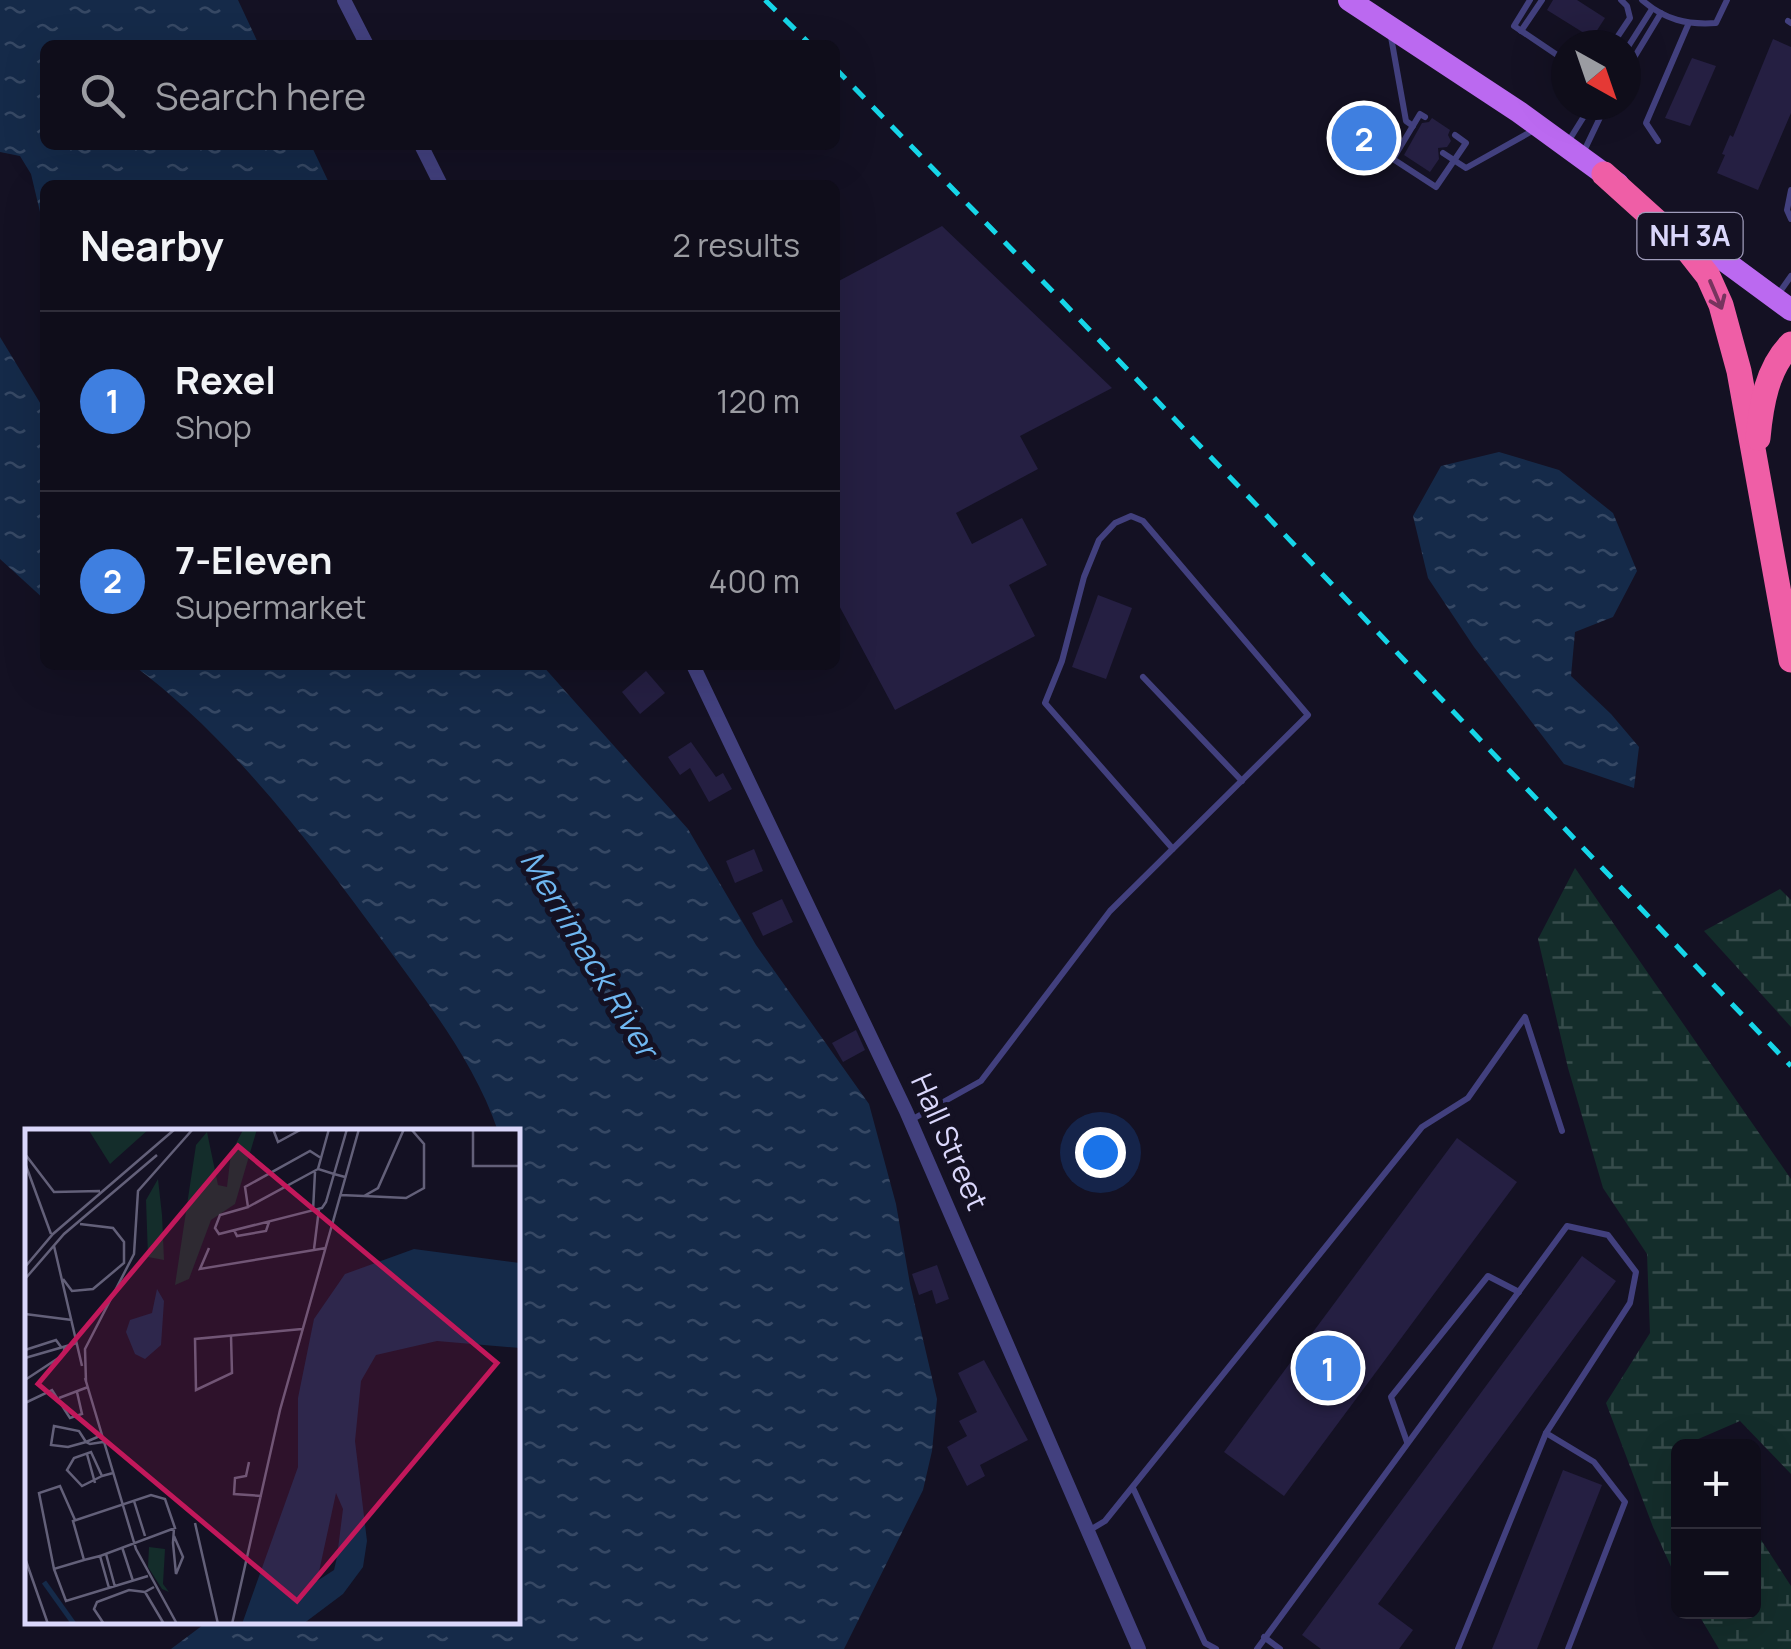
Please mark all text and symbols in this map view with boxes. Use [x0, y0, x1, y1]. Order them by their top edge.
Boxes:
north arrow [1551, 30, 1641, 120]
search box [40, 40, 840, 150]
icon: search [75, 68, 130, 123]
text: Search here [155, 69, 366, 121]
pin: 2 [1332, 100, 1396, 176]
road number: NH 3A [1638, 213, 1742, 259]
text: Nearby [80, 216, 224, 274]
text: 2 results [673, 223, 800, 267]
one-way arrow [1708, 279, 1726, 310]
text: Rexel [175, 353, 276, 405]
text: 1 [105, 379, 120, 423]
text: 120 m [716, 379, 800, 423]
text: Shop [175, 405, 252, 449]
text: 7-Eleven [175, 533, 332, 585]
text: 2 [103, 559, 122, 603]
text: 400 m [709, 559, 800, 603]
text: Supermarket [175, 585, 366, 629]
water label: Merrimack River [511, 842, 671, 1069]
street label: Hall Street [902, 1067, 999, 1216]
your location [1075, 1127, 1126, 1178]
inset map [25, 1129, 520, 1624]
pin: 1 [1296, 1330, 1360, 1406]
map controls [1671, 1439, 1761, 1619]
button: + [1671, 1439, 1761, 1529]
button: − [1671, 1529, 1761, 1619]

